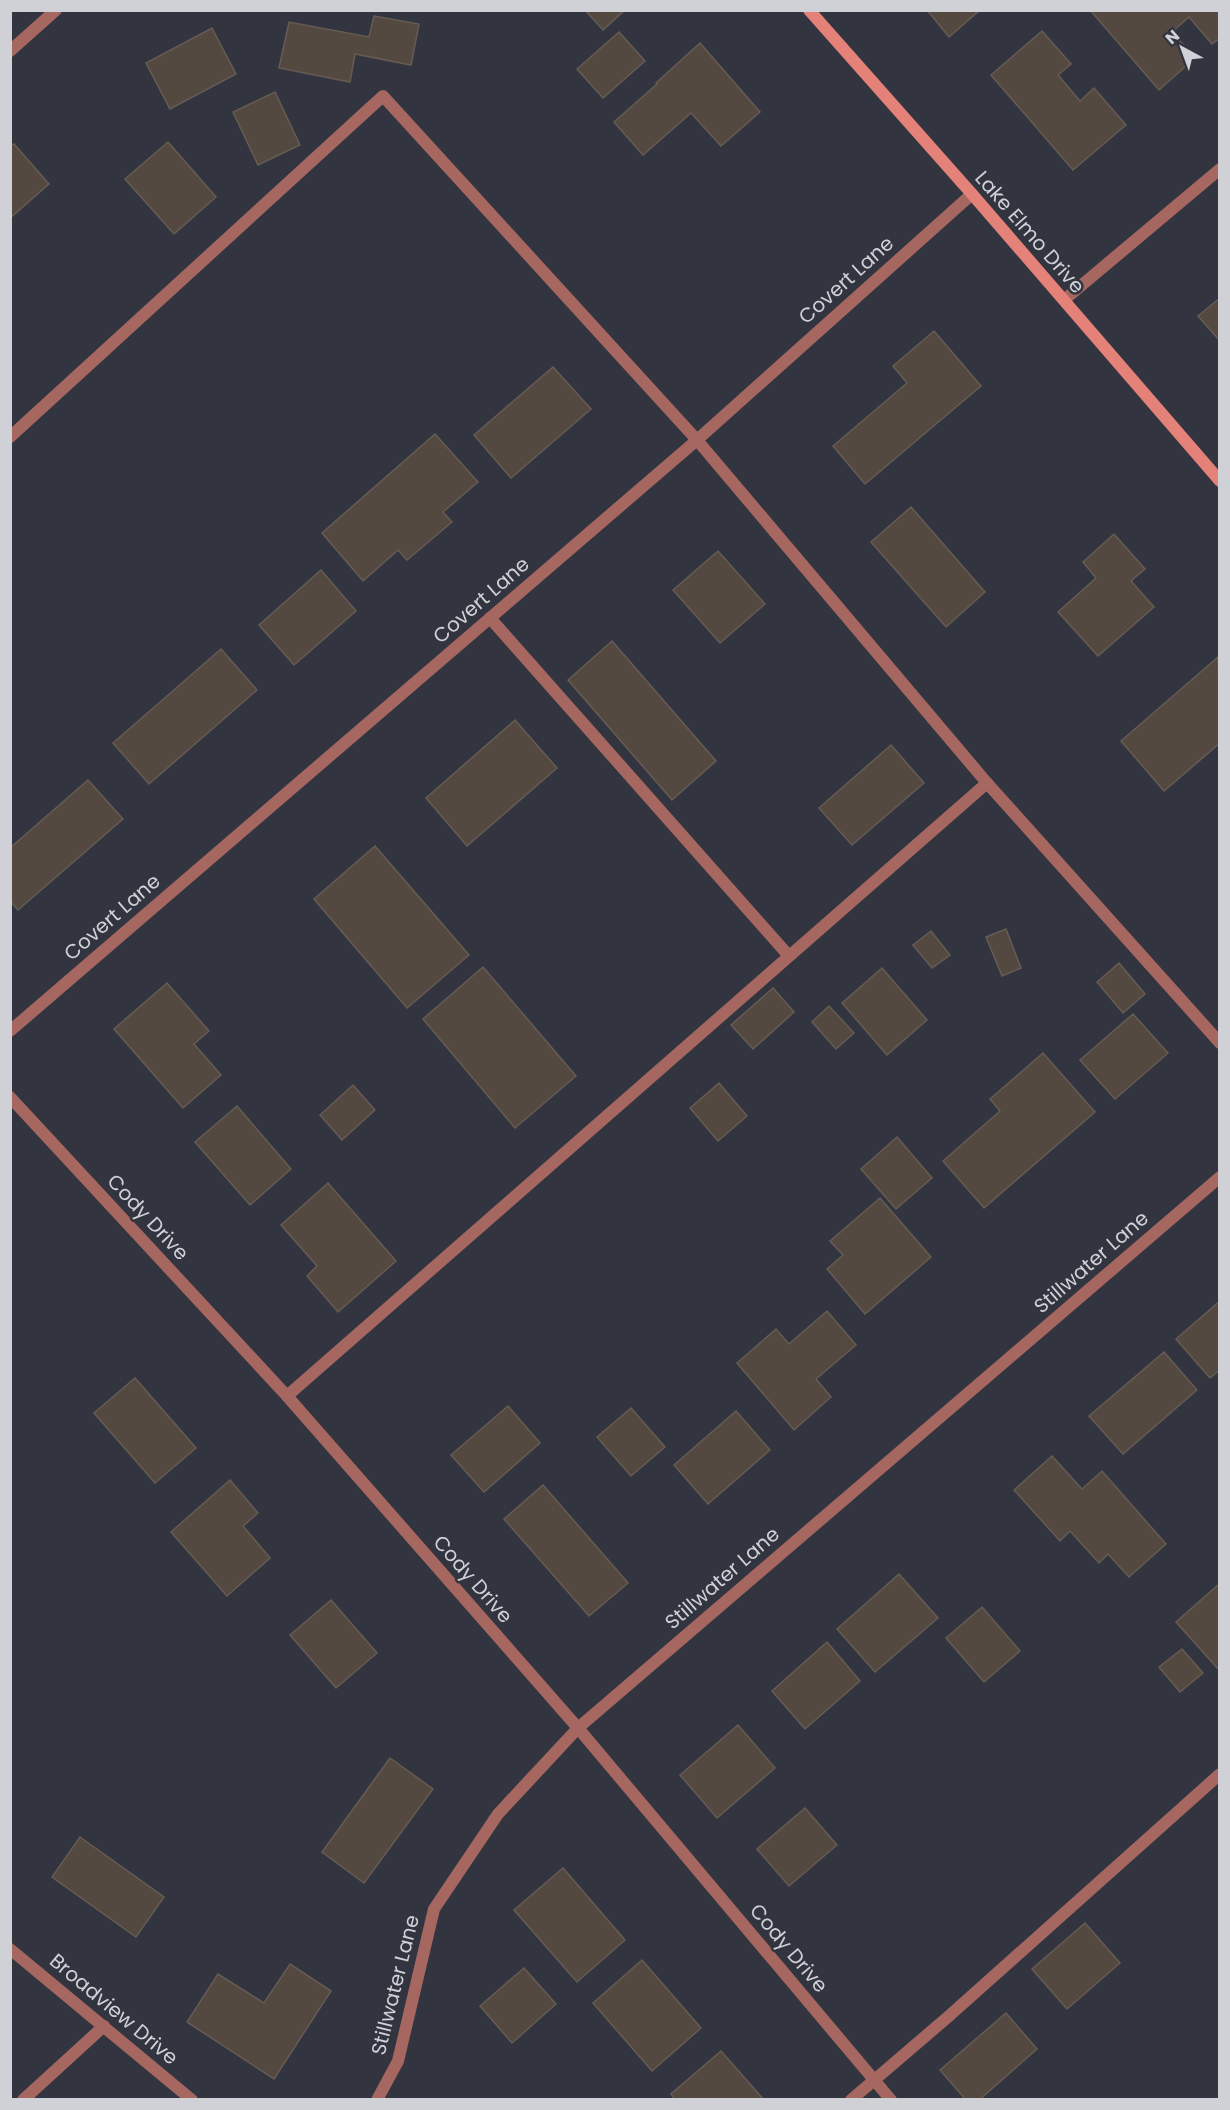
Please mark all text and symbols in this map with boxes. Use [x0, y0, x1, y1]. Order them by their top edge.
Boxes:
north arrow [1152, 18, 1212, 78]
text: N [1160, 24, 1185, 50]
street label: Lake Elmo Drive [969, 165, 1091, 299]
street label: Covert Lane [792, 230, 900, 330]
street label: Covert Lane [427, 550, 535, 650]
street label: Covert Lane [58, 867, 166, 967]
street label: Cody Drive [101, 1168, 195, 1266]
street label: Stillwater Lane [1028, 1204, 1154, 1320]
street label: Stillwater Lane [659, 1520, 785, 1636]
street label: Cody Drive [427, 1529, 519, 1629]
street label: Cody Drive [743, 1897, 835, 1999]
street label: Stillwater Lane [364, 1912, 426, 2058]
street label: Broadview Drive [44, 1947, 184, 2071]

